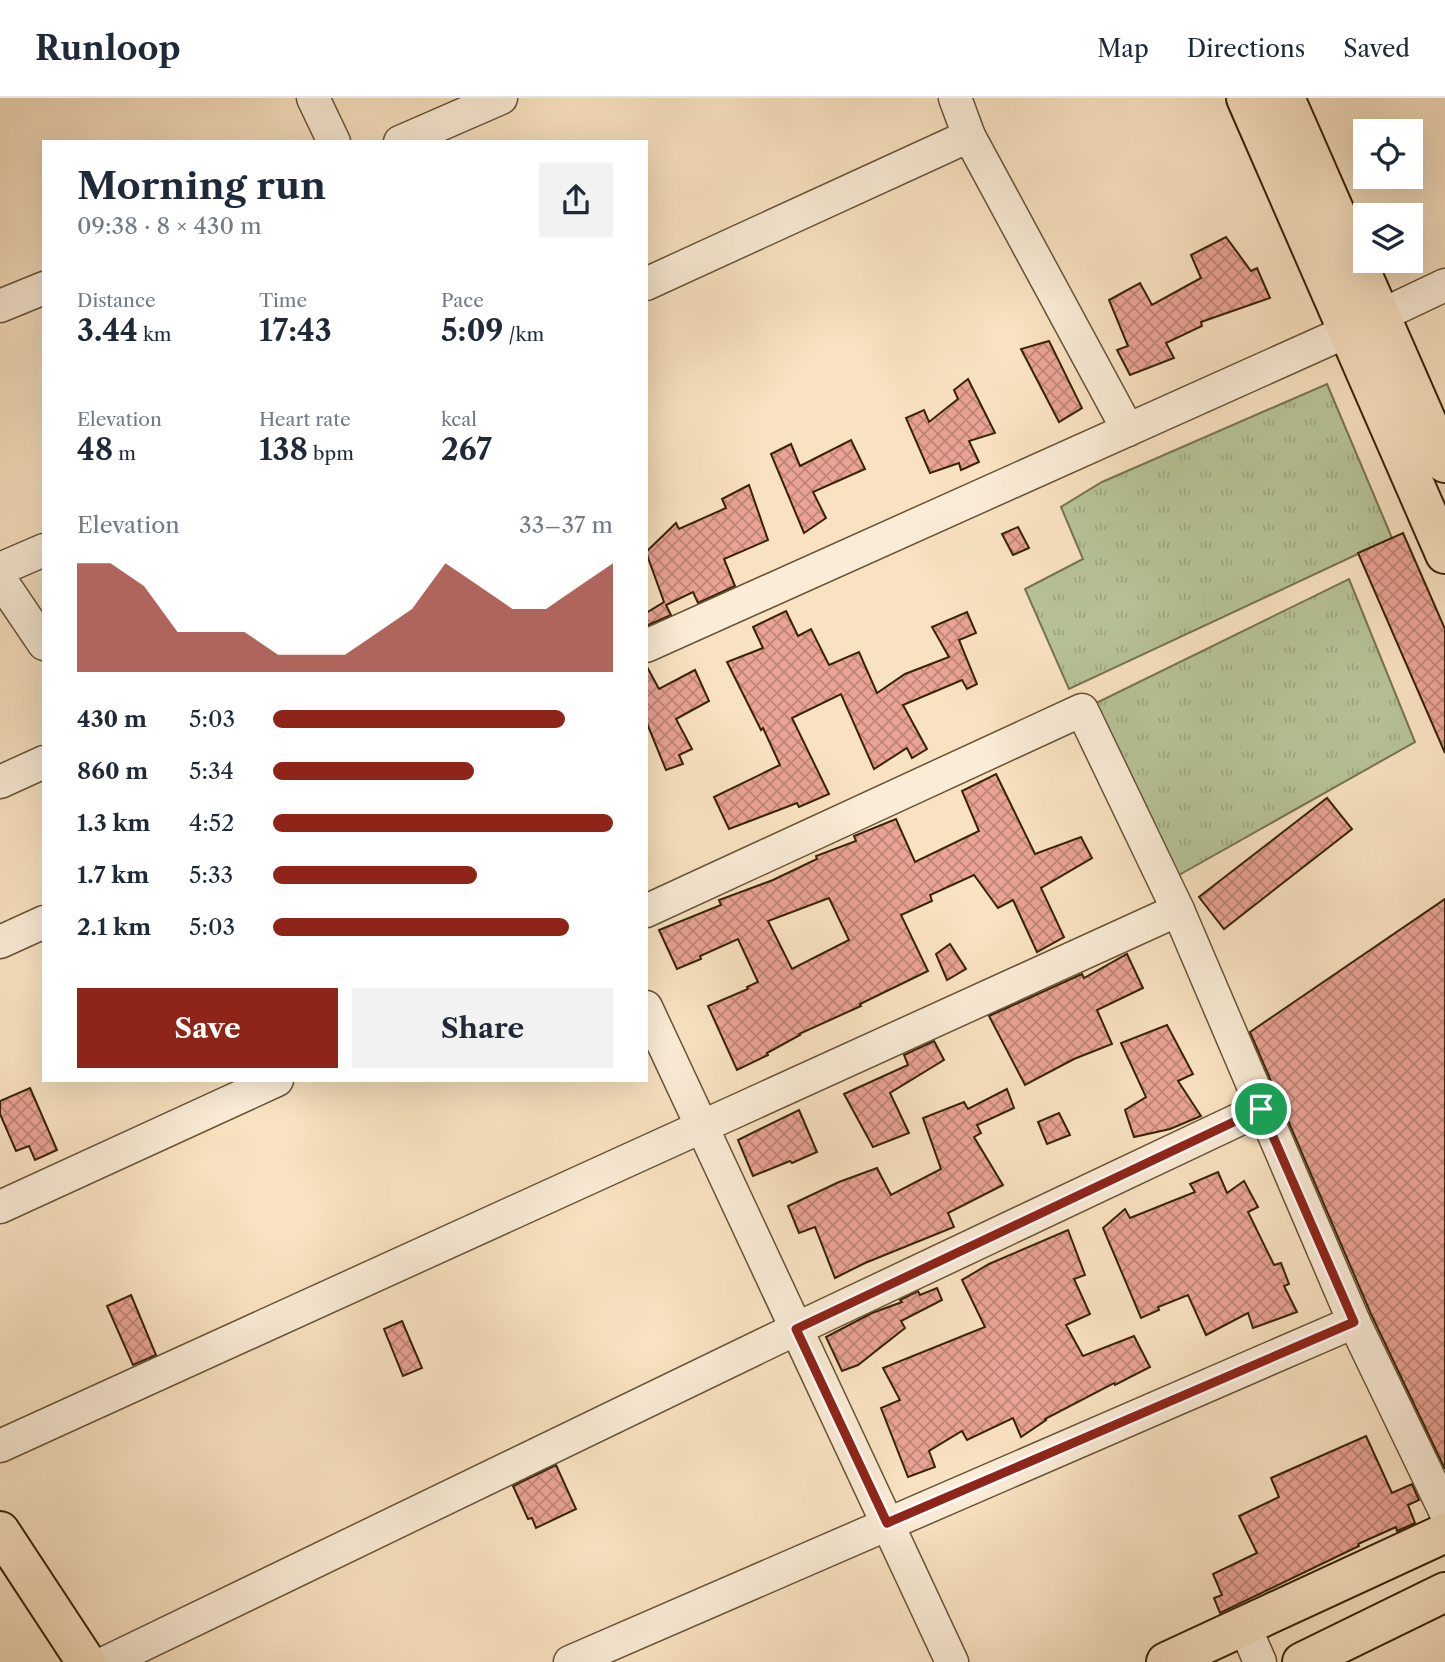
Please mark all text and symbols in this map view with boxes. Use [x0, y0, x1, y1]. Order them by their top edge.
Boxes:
text: Runloop [35, 28, 181, 69]
text: Map [1097, 34, 1149, 63]
text: Directions [1187, 34, 1305, 63]
text: Saved [1343, 34, 1410, 63]
map controls [1353, 119, 1423, 273]
button: locate [1353, 119, 1423, 189]
text: Morning run [77, 162, 326, 209]
button: share [539, 163, 613, 237]
button: layers [1353, 203, 1423, 273]
text: 09:38 · 8 × 430 m [77, 212, 262, 240]
text: Distance [77, 289, 156, 312]
text: Time [259, 289, 307, 312]
text: Pace [441, 289, 484, 312]
text: 3.44 [77, 312, 138, 349]
text: 17:43 [259, 312, 332, 349]
text: 5:09 [441, 312, 503, 349]
text: km [138, 323, 172, 346]
text: /km [503, 323, 544, 346]
text: Elevation [77, 408, 162, 431]
text: Heart rate [259, 408, 351, 431]
text: kcal [441, 408, 477, 431]
text: 48 [77, 431, 113, 468]
text: 138 [259, 431, 308, 468]
text: 267 [441, 431, 492, 468]
text: m [113, 442, 136, 465]
text: bpm [308, 442, 354, 465]
text: Elevation [77, 511, 180, 539]
text: 33–37 m [519, 511, 613, 539]
text: 430 m [77, 705, 147, 733]
text: 5:03 [189, 705, 235, 733]
text: 860 m [77, 757, 148, 785]
text: 5:34 [189, 757, 234, 785]
text: 1.3 km [77, 809, 151, 837]
text: 4:52 [189, 809, 234, 837]
text: 1.7 km [77, 861, 149, 889]
text: 5:33 [189, 861, 233, 889]
text: 2.1 km [77, 913, 151, 941]
text: 5:03 [189, 913, 235, 941]
button: Save [77, 988, 338, 1068]
button: Share [352, 988, 613, 1068]
pin [1231, 1079, 1291, 1139]
icon: arrive [1242, 1090, 1280, 1128]

